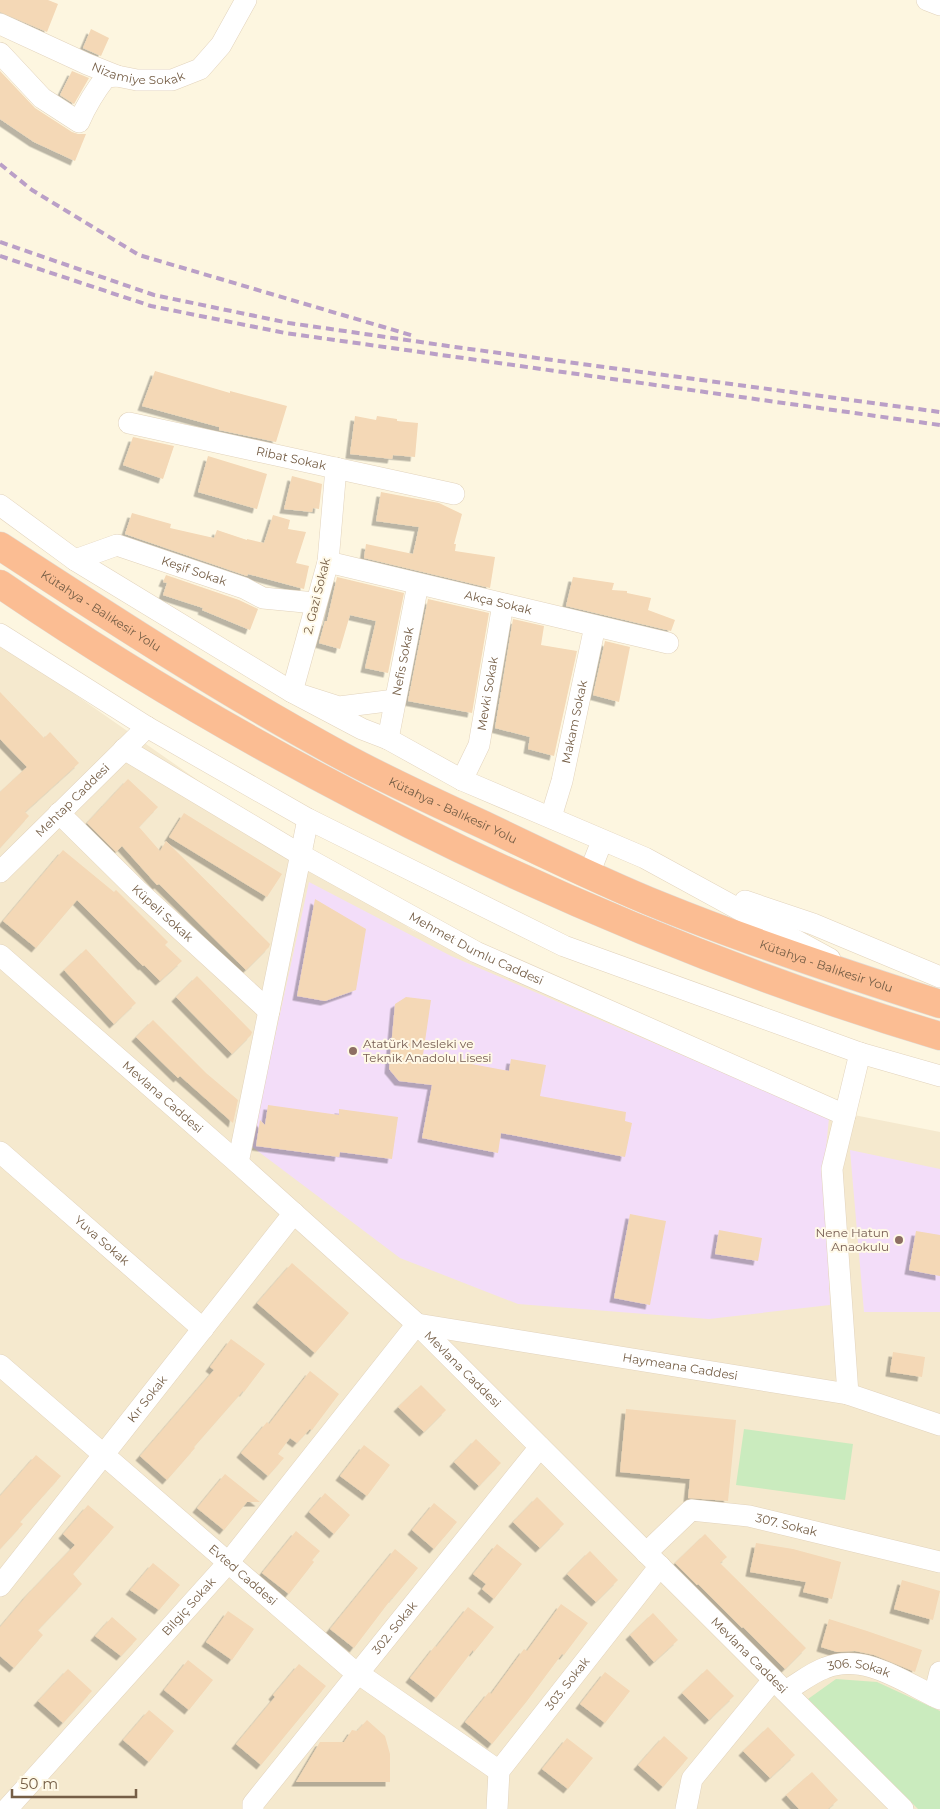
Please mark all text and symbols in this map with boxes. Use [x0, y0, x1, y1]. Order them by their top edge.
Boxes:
street label: Nizamiye Sokak [90, 59, 188, 87]
street label: Ribat Sokak [255, 443, 329, 473]
street label: Keşif Sokak [160, 553, 230, 589]
street label: 2. Gazi Sokak [300, 556, 333, 635]
street label: Kütahya - Balıkesir Yolu [38, 567, 164, 655]
street label: Akça Sokak [463, 587, 534, 618]
street label: Nefis Sokak [389, 625, 417, 697]
street label: Mevki Sokak [474, 655, 501, 732]
street label: Makam Sokak [558, 678, 590, 765]
street label: Mehtap Caddesi [32, 760, 112, 840]
street label: Kütahya - Balıkesir Yolu [387, 773, 520, 847]
street label: Küpeli Sokak [129, 881, 197, 945]
street label: Mehmet Dumlu Caddesi [407, 908, 546, 988]
street label: Kütahya - Balıkesir Yolu [758, 936, 895, 995]
place label: Atatürk Mesleki ve Teknik Anadolu Lisesi [363, 1036, 492, 1065]
marker: Atatürk Mesleki ve Teknik Anadolu Lisesi [347, 1045, 359, 1057]
street label: Mevlana Caddesi [120, 1058, 206, 1136]
street label: Yuva Sokak [71, 1212, 133, 1269]
place label: Nene Hatun Anaokulu [816, 1225, 889, 1254]
marker: Nene Hatun Anaokulu [893, 1234, 905, 1246]
street label: Mevlana Caddesi [421, 1328, 504, 1410]
street label: Haymeana Caddesi [622, 1350, 739, 1383]
street label: Kır Sokak [124, 1372, 171, 1425]
street label: 307. Sokak [754, 1510, 820, 1539]
street label: Evted Caddesi [206, 1541, 280, 1608]
street label: Bilgiç Sokak [158, 1573, 219, 1639]
street label: 302. Sokak [368, 1597, 421, 1657]
street label: Mevlana Caddesi [708, 1614, 791, 1696]
street label: 303. Sokak [542, 1653, 593, 1713]
street label: 306. Sokak [825, 1655, 894, 1681]
scale bar [12, 1766, 136, 1798]
text: 50 m [20, 1774, 58, 1793]

